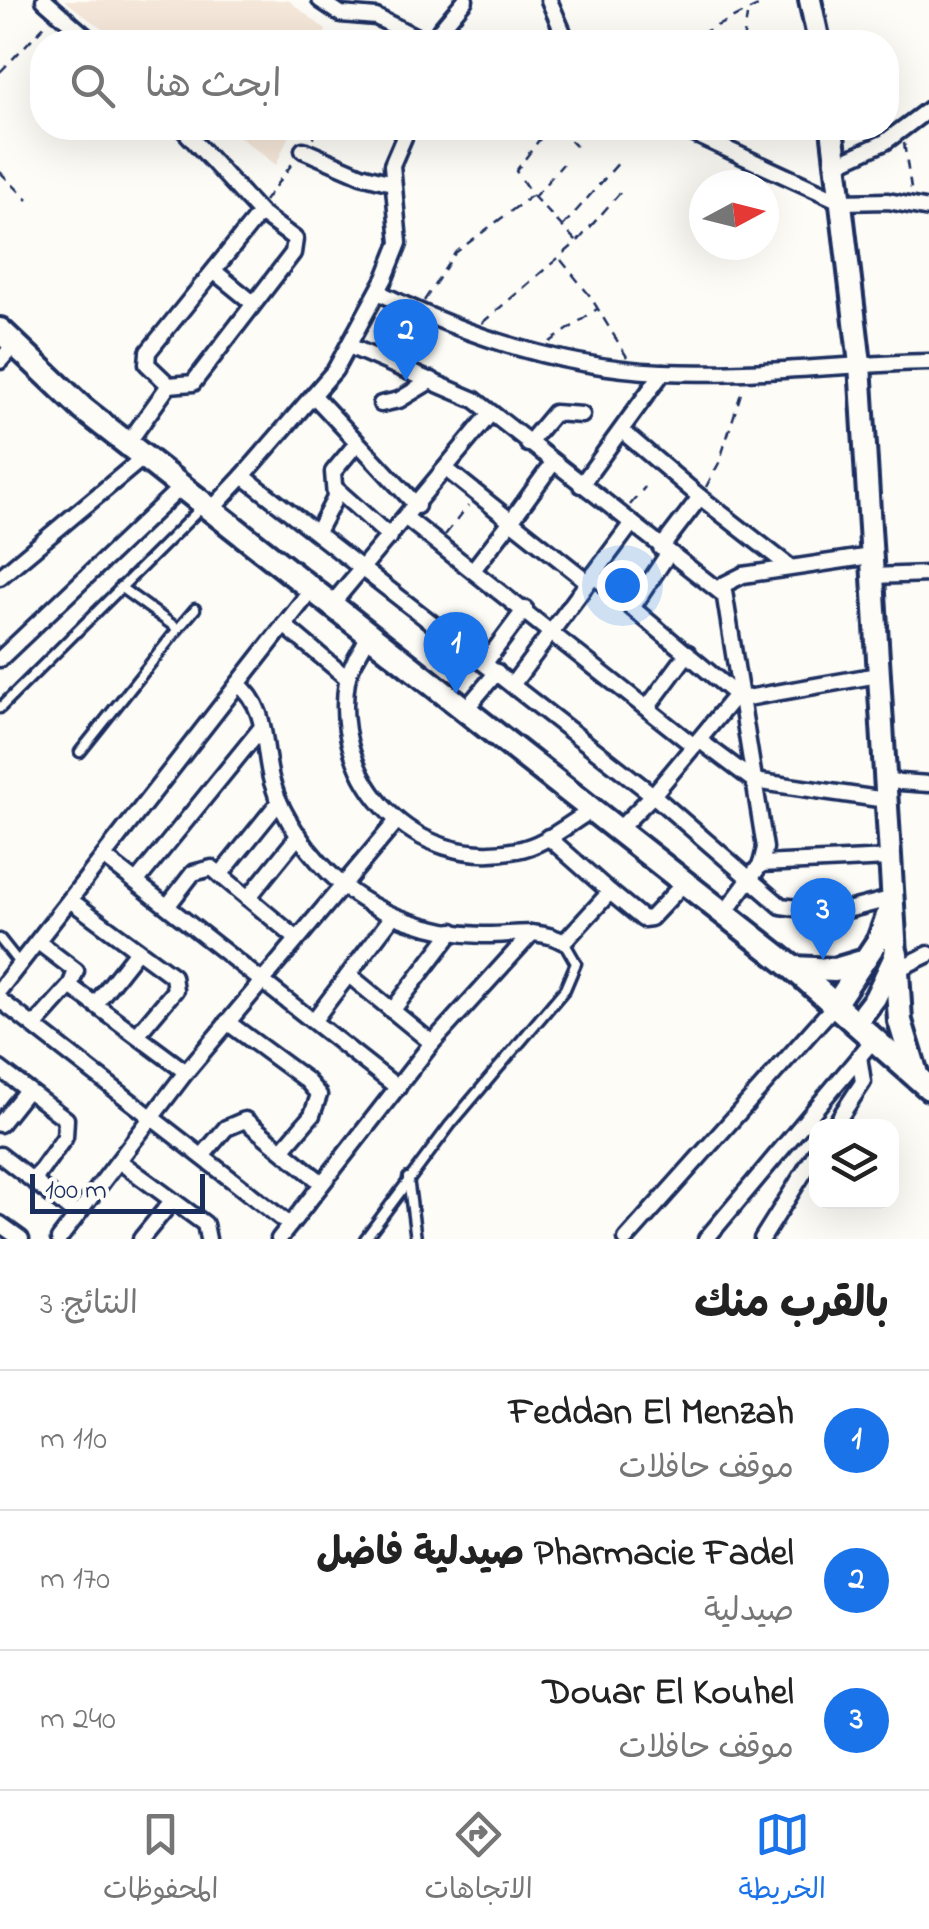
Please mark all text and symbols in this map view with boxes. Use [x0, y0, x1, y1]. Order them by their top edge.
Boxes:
search box [30, 30, 899, 140]
icon: search [65, 58, 120, 113]
text: ابحث هنا [145, 59, 282, 115]
north arrow [689, 170, 779, 260]
pin: 2 [374, 298, 438, 381]
your location [597, 560, 648, 611]
pin: 1 [424, 612, 488, 694]
pin: 3 [790, 878, 856, 960]
map controls [809, 1119, 899, 1209]
button: layers [809, 1119, 899, 1209]
scale bar [30, 1169, 205, 1214]
text: 100 m [45, 1171, 107, 1212]
text: بالقرب منك [694, 1275, 889, 1336]
text: النتائج: 3 [40, 1282, 138, 1329]
text: Feddan El Menzah [509, 1386, 794, 1442]
text: 110 m [40, 1417, 107, 1464]
text: 1 [851, 1417, 862, 1464]
text: موقف حافلات [618, 1446, 794, 1493]
text: Pharmacie Fadel صيدلية فاضل [316, 1527, 794, 1583]
text: 170 m [40, 1557, 110, 1604]
text: 2 [849, 1557, 864, 1604]
text: صيدلية [704, 1589, 794, 1636]
text: Douar El Kouhel [543, 1666, 794, 1722]
text: 240 m [40, 1697, 116, 1744]
text: 3 [850, 1697, 863, 1744]
text: موقف حافلات [618, 1726, 794, 1773]
tab: المحفوظات [103, 1807, 218, 1913]
tab: الاتجاهات [424, 1807, 533, 1913]
tab: الخريطة [739, 1807, 826, 1913]

